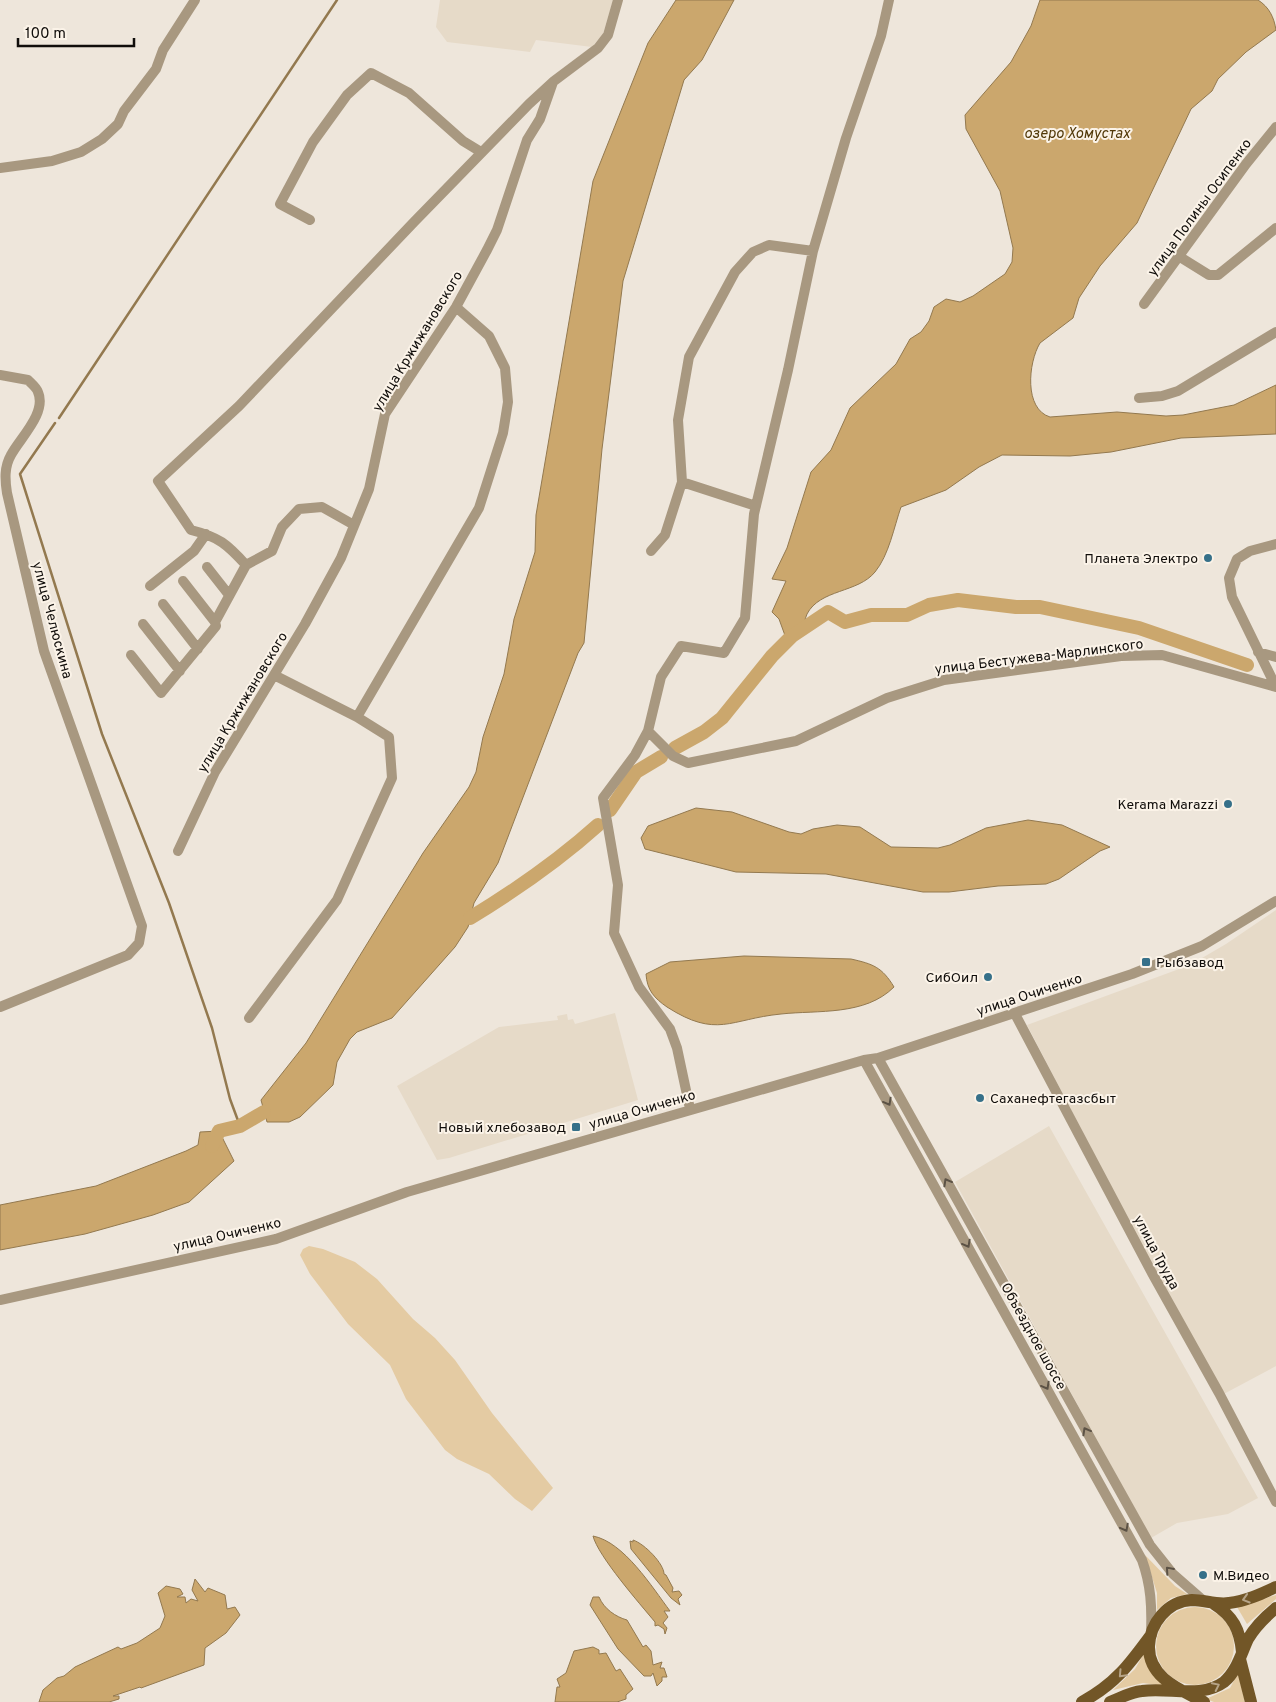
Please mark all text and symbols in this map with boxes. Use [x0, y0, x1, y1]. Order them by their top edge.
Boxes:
scale bar [18, 15, 134, 47]
text: 100 m [25, 25, 66, 44]
water label: озеро Хомустах [1024, 125, 1132, 144]
street label: улица Полины Осипенко [1145, 136, 1256, 280]
street label: улица Кржижановского [370, 268, 467, 415]
place label: Планета Электро [1084, 551, 1198, 568]
marker: Планета Электро [1202, 552, 1214, 564]
street label: улица Челюскина [28, 560, 75, 681]
street label: улица Кржижановского [195, 629, 292, 776]
street label: улица Бестужева-Марлинского [934, 636, 1145, 679]
place label: Kerama Marazzi [1118, 797, 1218, 814]
marker: Kerama Marazzi [1222, 798, 1234, 810]
place label: Рыбзавод [1156, 955, 1224, 972]
marker: Рыбзавод [1140, 956, 1152, 968]
place label: СибОил [925, 970, 978, 987]
street label: улица Очиченко [974, 970, 1085, 1021]
marker: СибОил [982, 971, 994, 983]
street label: улица Очиченко [587, 1087, 698, 1134]
place label: Саханефтегазсбыт [990, 1091, 1116, 1108]
marker: Саханефтегазсбыт [974, 1092, 986, 1104]
one-way arrow [881, 1097, 891, 1106]
place label: Новый хлебозавод [438, 1120, 566, 1137]
marker: Новый хлебозавод [570, 1121, 582, 1133]
one-way arrow [944, 1178, 954, 1187]
street label: улица Труда [1129, 1213, 1182, 1293]
street label: улица Очиченко [172, 1215, 283, 1256]
one-way arrow [960, 1239, 970, 1248]
street label: Объездное шоссе [996, 1280, 1069, 1393]
one-way arrow [1040, 1381, 1050, 1390]
one-way arrow [1082, 1427, 1092, 1436]
one-way arrow [1119, 1523, 1129, 1532]
one-way arrow [1166, 1567, 1175, 1576]
place label: М.Видео [1213, 1568, 1270, 1585]
marker: М.Видео [1197, 1569, 1209, 1581]
one-way arrow [1242, 1594, 1250, 1604]
one-way arrow [1118, 1668, 1127, 1677]
one-way arrow [1211, 1682, 1220, 1692]

